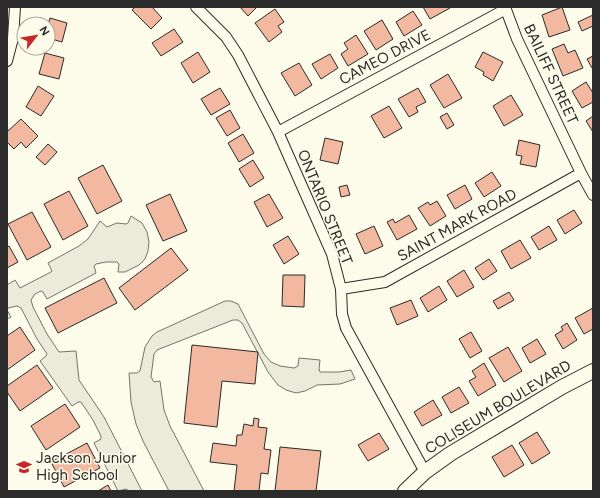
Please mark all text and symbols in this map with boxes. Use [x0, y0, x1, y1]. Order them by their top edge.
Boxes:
north arrow [16, 16, 56, 56]
street label: BAILIFF STREET [520, 21, 582, 127]
text: N [36, 24, 52, 38]
street label: CAMEO DRIVE [336, 25, 434, 89]
street label: ONTARIO STREET [294, 147, 357, 268]
street label: SAINT MARK ROAD [394, 185, 520, 265]
street label: COLISEUM BOULEVARD [422, 356, 574, 458]
place label: Jackson Junior High School [36, 449, 136, 484]
school or university icon: Jackson Junior High School [15, 458, 33, 476]

